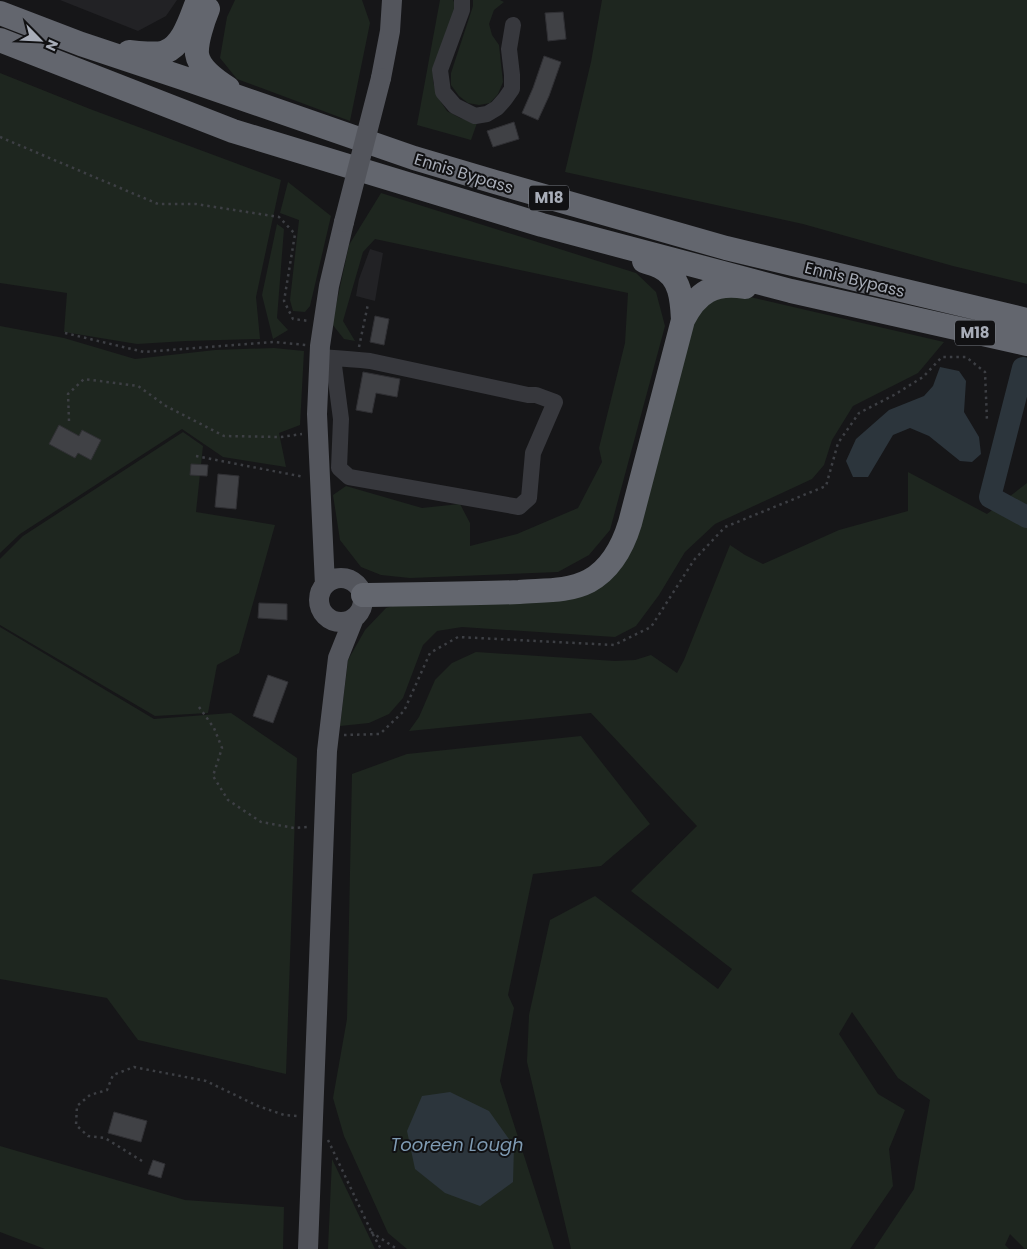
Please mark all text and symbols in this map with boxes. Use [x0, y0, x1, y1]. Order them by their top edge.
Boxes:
north arrow [15, 15, 65, 65]
text: N [41, 36, 63, 54]
street label: Ennis Bypass [412, 148, 516, 199]
road number: M18 [529, 186, 569, 210]
street label: Ennis Bypass [802, 256, 907, 303]
road number: M18 [955, 320, 995, 346]
water label: Tooreen Lough [390, 1132, 524, 1157]

